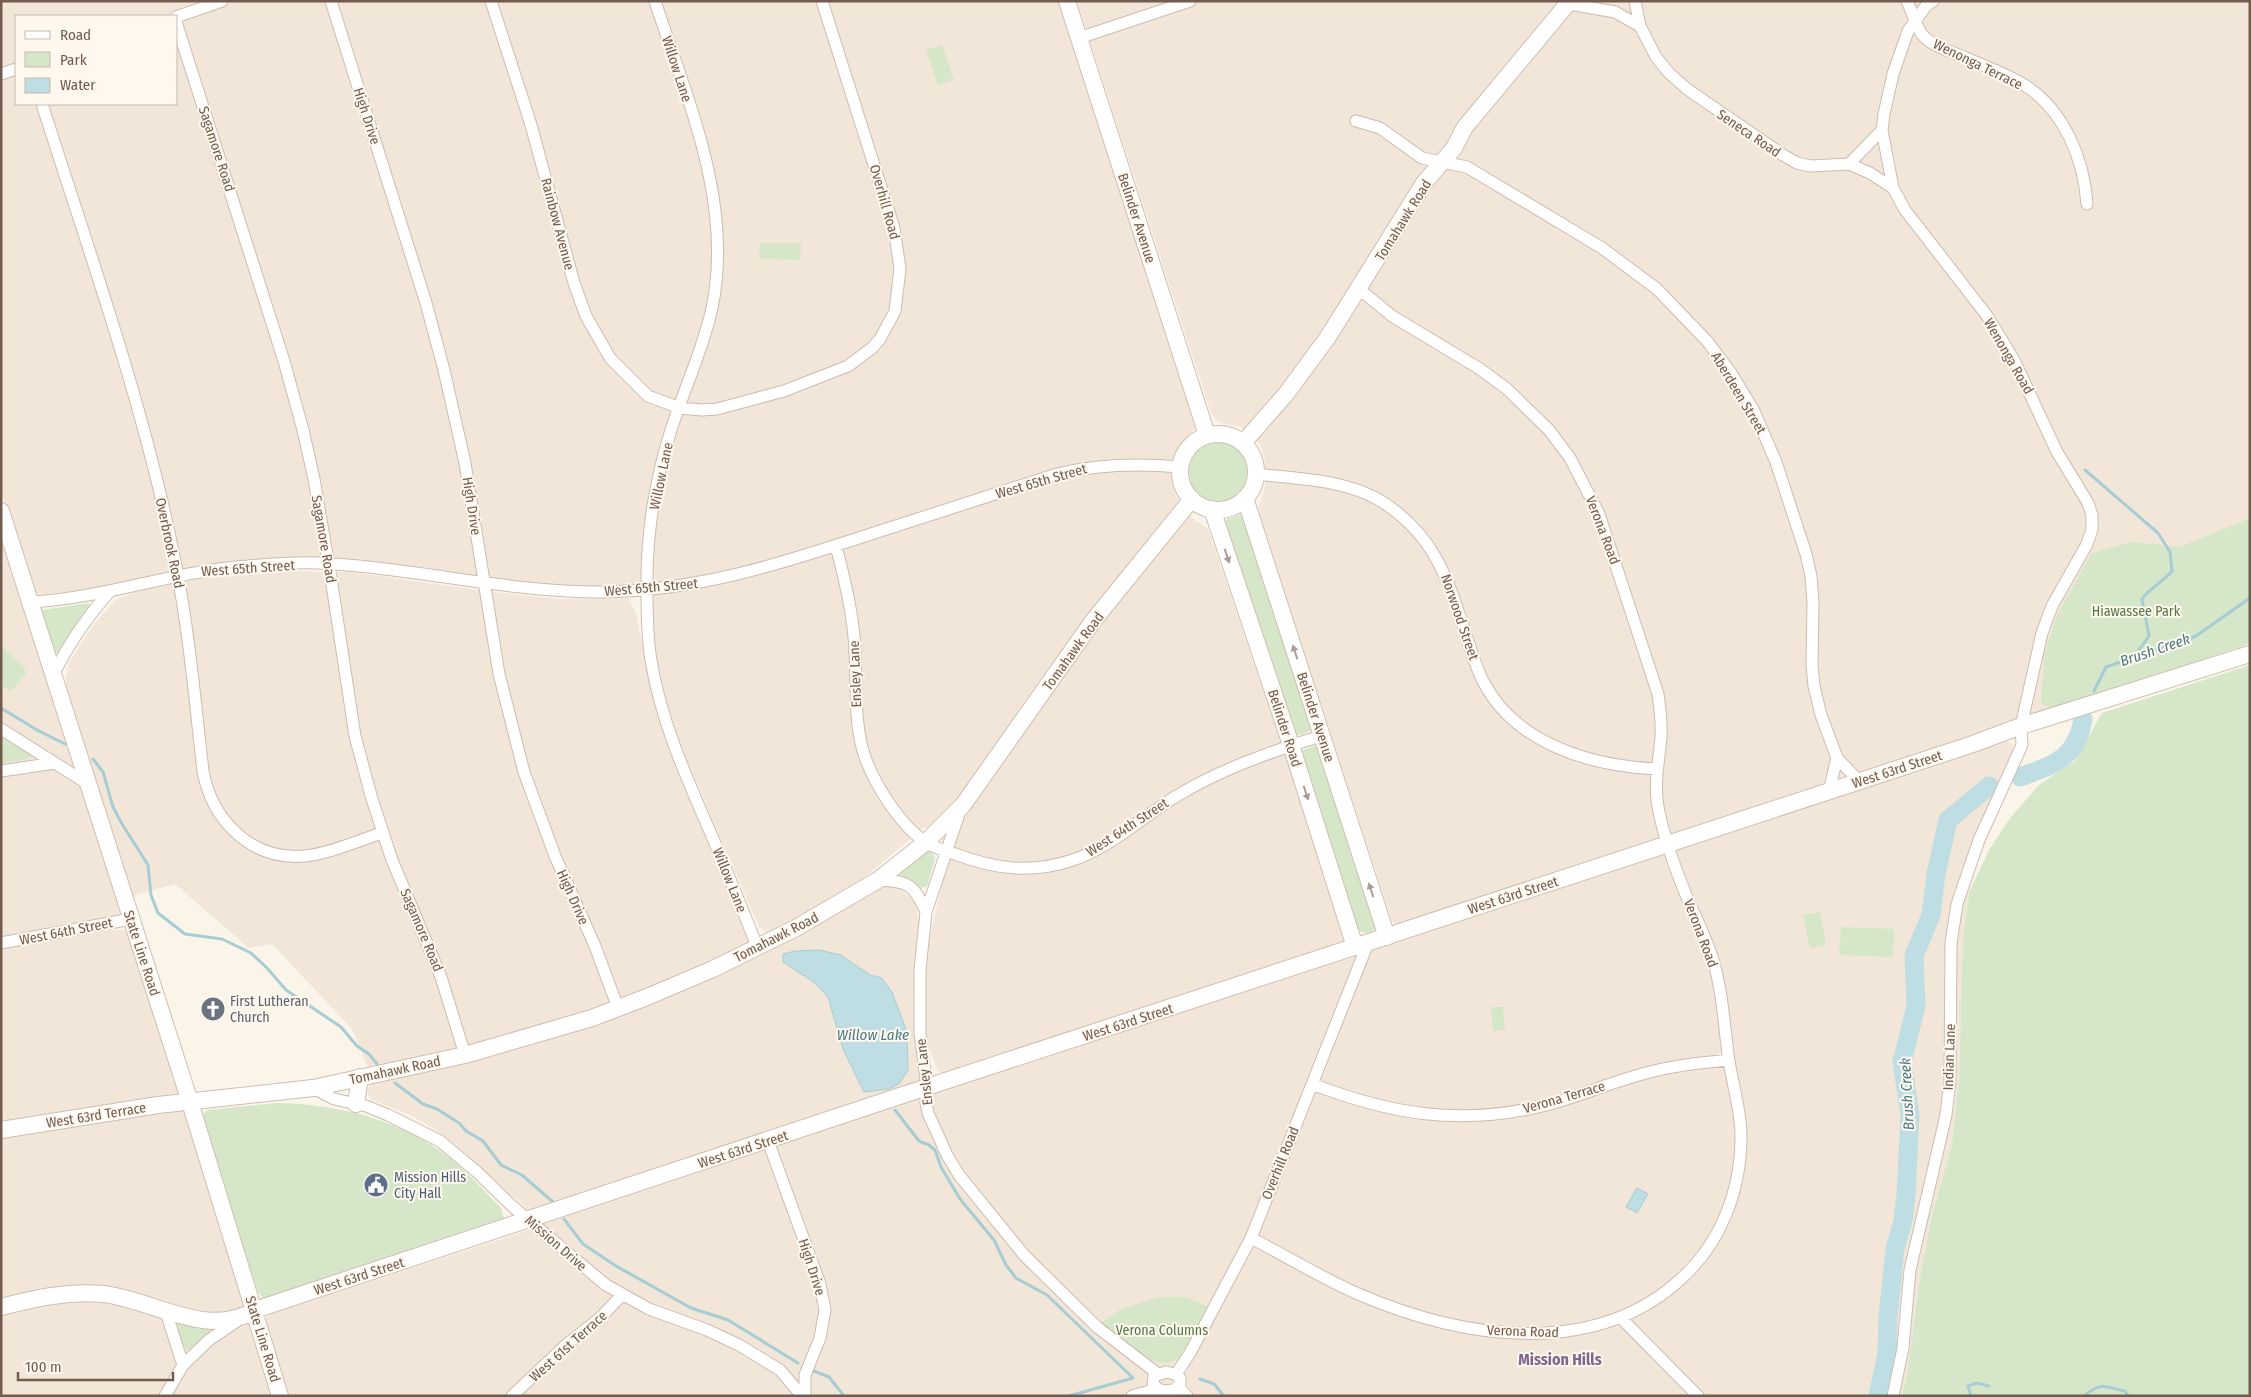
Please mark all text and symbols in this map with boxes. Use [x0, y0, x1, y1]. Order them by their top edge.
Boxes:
legend [15, 15, 178, 105]
text: Road [60, 26, 91, 44]
street label: Willow Lane [658, 34, 695, 104]
street label: Wenonga Terrace [1930, 35, 2025, 93]
text: Park [60, 51, 87, 69]
text: Water [60, 76, 96, 94]
street label: High Drive [349, 86, 384, 147]
street label: Sagamore Road [195, 104, 238, 194]
street label: Seneca Road [1714, 106, 1784, 161]
street label: Overhill Road [866, 163, 903, 242]
street label: Belinder Avenue [1114, 171, 1159, 265]
street label: Rainbow Avenue [537, 176, 578, 272]
street label: Tomahawk Road [1372, 176, 1435, 264]
street label: Wenonga Road [1980, 315, 2037, 397]
street label: Aberdeen Street [1707, 349, 1770, 438]
street label: Willow Lane [646, 441, 677, 511]
street label: West 65th Street [994, 460, 1089, 503]
street label: High Drive [459, 476, 485, 537]
street label: Verona Road [1582, 493, 1623, 567]
street label: Sagamore Road [307, 494, 340, 584]
street label: Overbrook Road [152, 496, 187, 590]
one-way arrow [1224, 548, 1232, 563]
street label: West 65th Street [201, 557, 296, 580]
street label: Norwood Street [1437, 572, 1482, 663]
street label: West 65th Street [603, 575, 699, 600]
park label: Hiawassee Park [2092, 603, 2181, 620]
street label: Tomahawk Road [1039, 609, 1108, 694]
water label: Brush Creek [2118, 629, 2193, 670]
street label: Ensley Lane [846, 640, 865, 708]
one-way arrow [1290, 645, 1298, 660]
street label: Belinder Avenue [1293, 670, 1338, 764]
street label: Belinder Road [1264, 687, 1305, 769]
street label: West 63rd Street [1850, 747, 1945, 792]
one-way arrow [1302, 786, 1310, 801]
street label: West 64th Street [1083, 794, 1172, 860]
street label: Willow Lane [709, 845, 750, 915]
street label: High Drive [553, 867, 592, 928]
street label: West 63rd Street [1466, 873, 1561, 918]
one-way arrow [1367, 883, 1375, 898]
street label: Sagamore Road [396, 886, 447, 974]
street label: Verona Road [1680, 896, 1721, 970]
street label: State Line Road [120, 908, 163, 998]
street label: Tomahawk Road [731, 909, 821, 966]
street label: West 64th Street [18, 914, 115, 949]
place label: First Lutheran Church [230, 993, 309, 1026]
church icon: First Lutheran Church [200, 996, 226, 1022]
street label: West 63rd Street [1081, 1000, 1176, 1045]
street label: Indian Lane [1940, 1023, 1959, 1091]
water label: Willow Lake [837, 1026, 909, 1044]
street label: Ensley Lane [913, 1038, 936, 1106]
street label: Tomahawk Road [348, 1053, 442, 1088]
water label: Brush Creek [1896, 1057, 1918, 1131]
street label: Verona Terrace [1521, 1078, 1607, 1117]
street label: West 63rd Terrace [45, 1099, 147, 1132]
street label: Overhill Road [1258, 1124, 1303, 1202]
street label: West 63rd Street [696, 1127, 791, 1172]
place label: Mission Hills City Hall [394, 1169, 466, 1202]
public building icon: Mission Hills City Hall [363, 1172, 389, 1198]
street label: Mission Drive [521, 1212, 590, 1275]
street label: High Drive [794, 1237, 829, 1298]
street label: West 63rd Street [312, 1254, 407, 1299]
street label: State Line Road [241, 1294, 284, 1384]
street label: West 61st Terrace [526, 1307, 611, 1386]
park label: Verona Columns [1116, 1322, 1208, 1339]
street label: Verona Road [1487, 1322, 1559, 1341]
scale bar [18, 1350, 172, 1382]
district label: Mission Hills [1518, 1350, 1602, 1369]
text: 100 m [25, 1358, 62, 1376]

